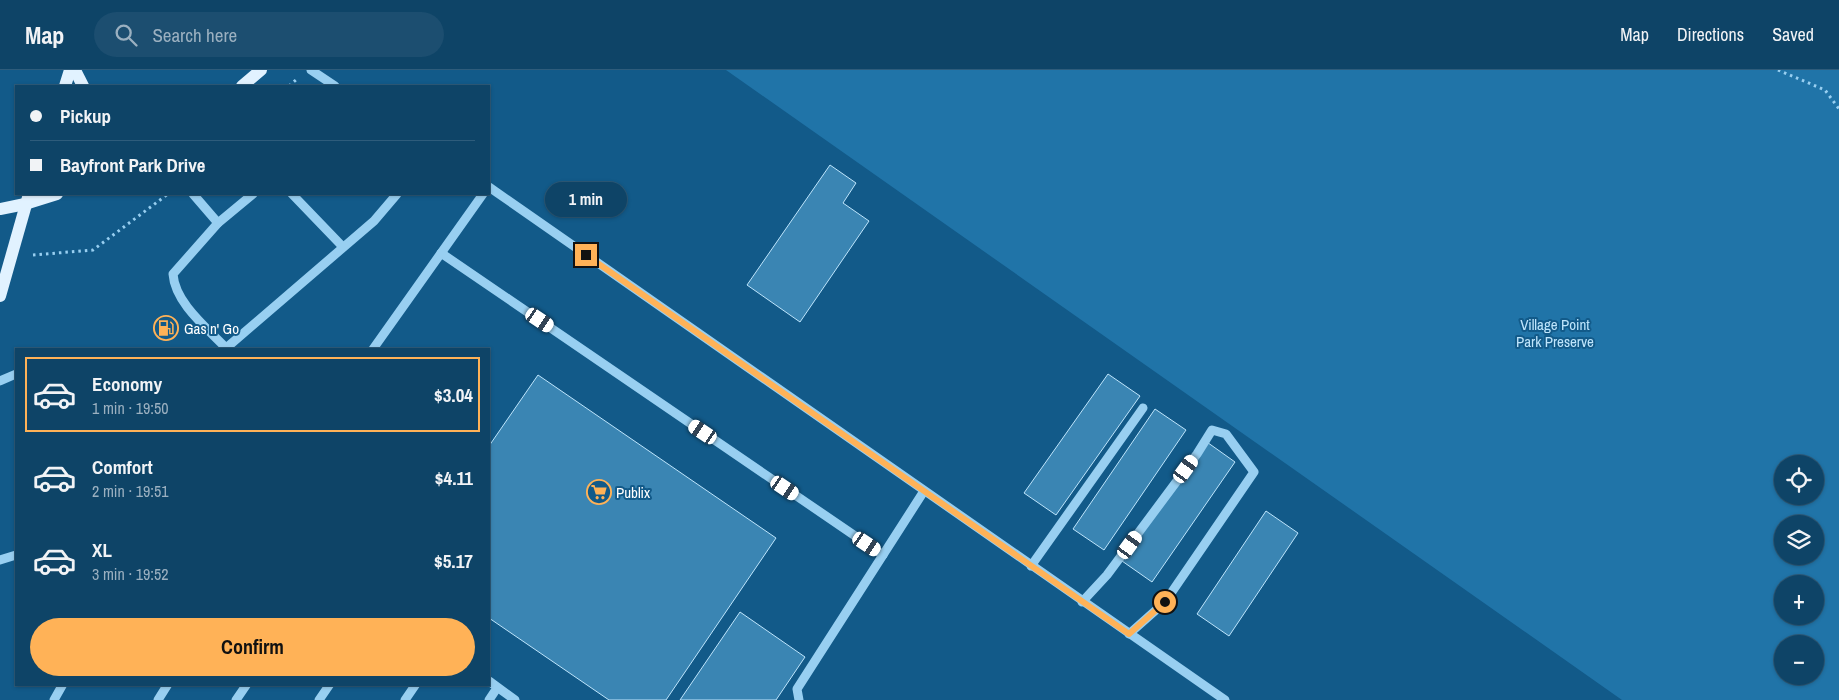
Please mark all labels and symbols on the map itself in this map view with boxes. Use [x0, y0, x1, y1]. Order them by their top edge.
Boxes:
callout: 1 min [545, 182, 627, 218]
route end [575, 244, 597, 266]
car [523, 305, 556, 335]
park label: Village Point Park Preserve [1516, 314, 1594, 352]
fuel station icon: Gas n' Go [153, 315, 179, 341]
place label: Gas n' Go [184, 318, 239, 339]
car [686, 417, 719, 447]
car [1171, 452, 1200, 486]
car [768, 473, 801, 503]
supermarket icon: Publix [586, 479, 612, 505]
place label: Publix [616, 482, 651, 503]
car [1115, 528, 1144, 562]
car [850, 529, 883, 559]
route start [1154, 591, 1176, 613]

